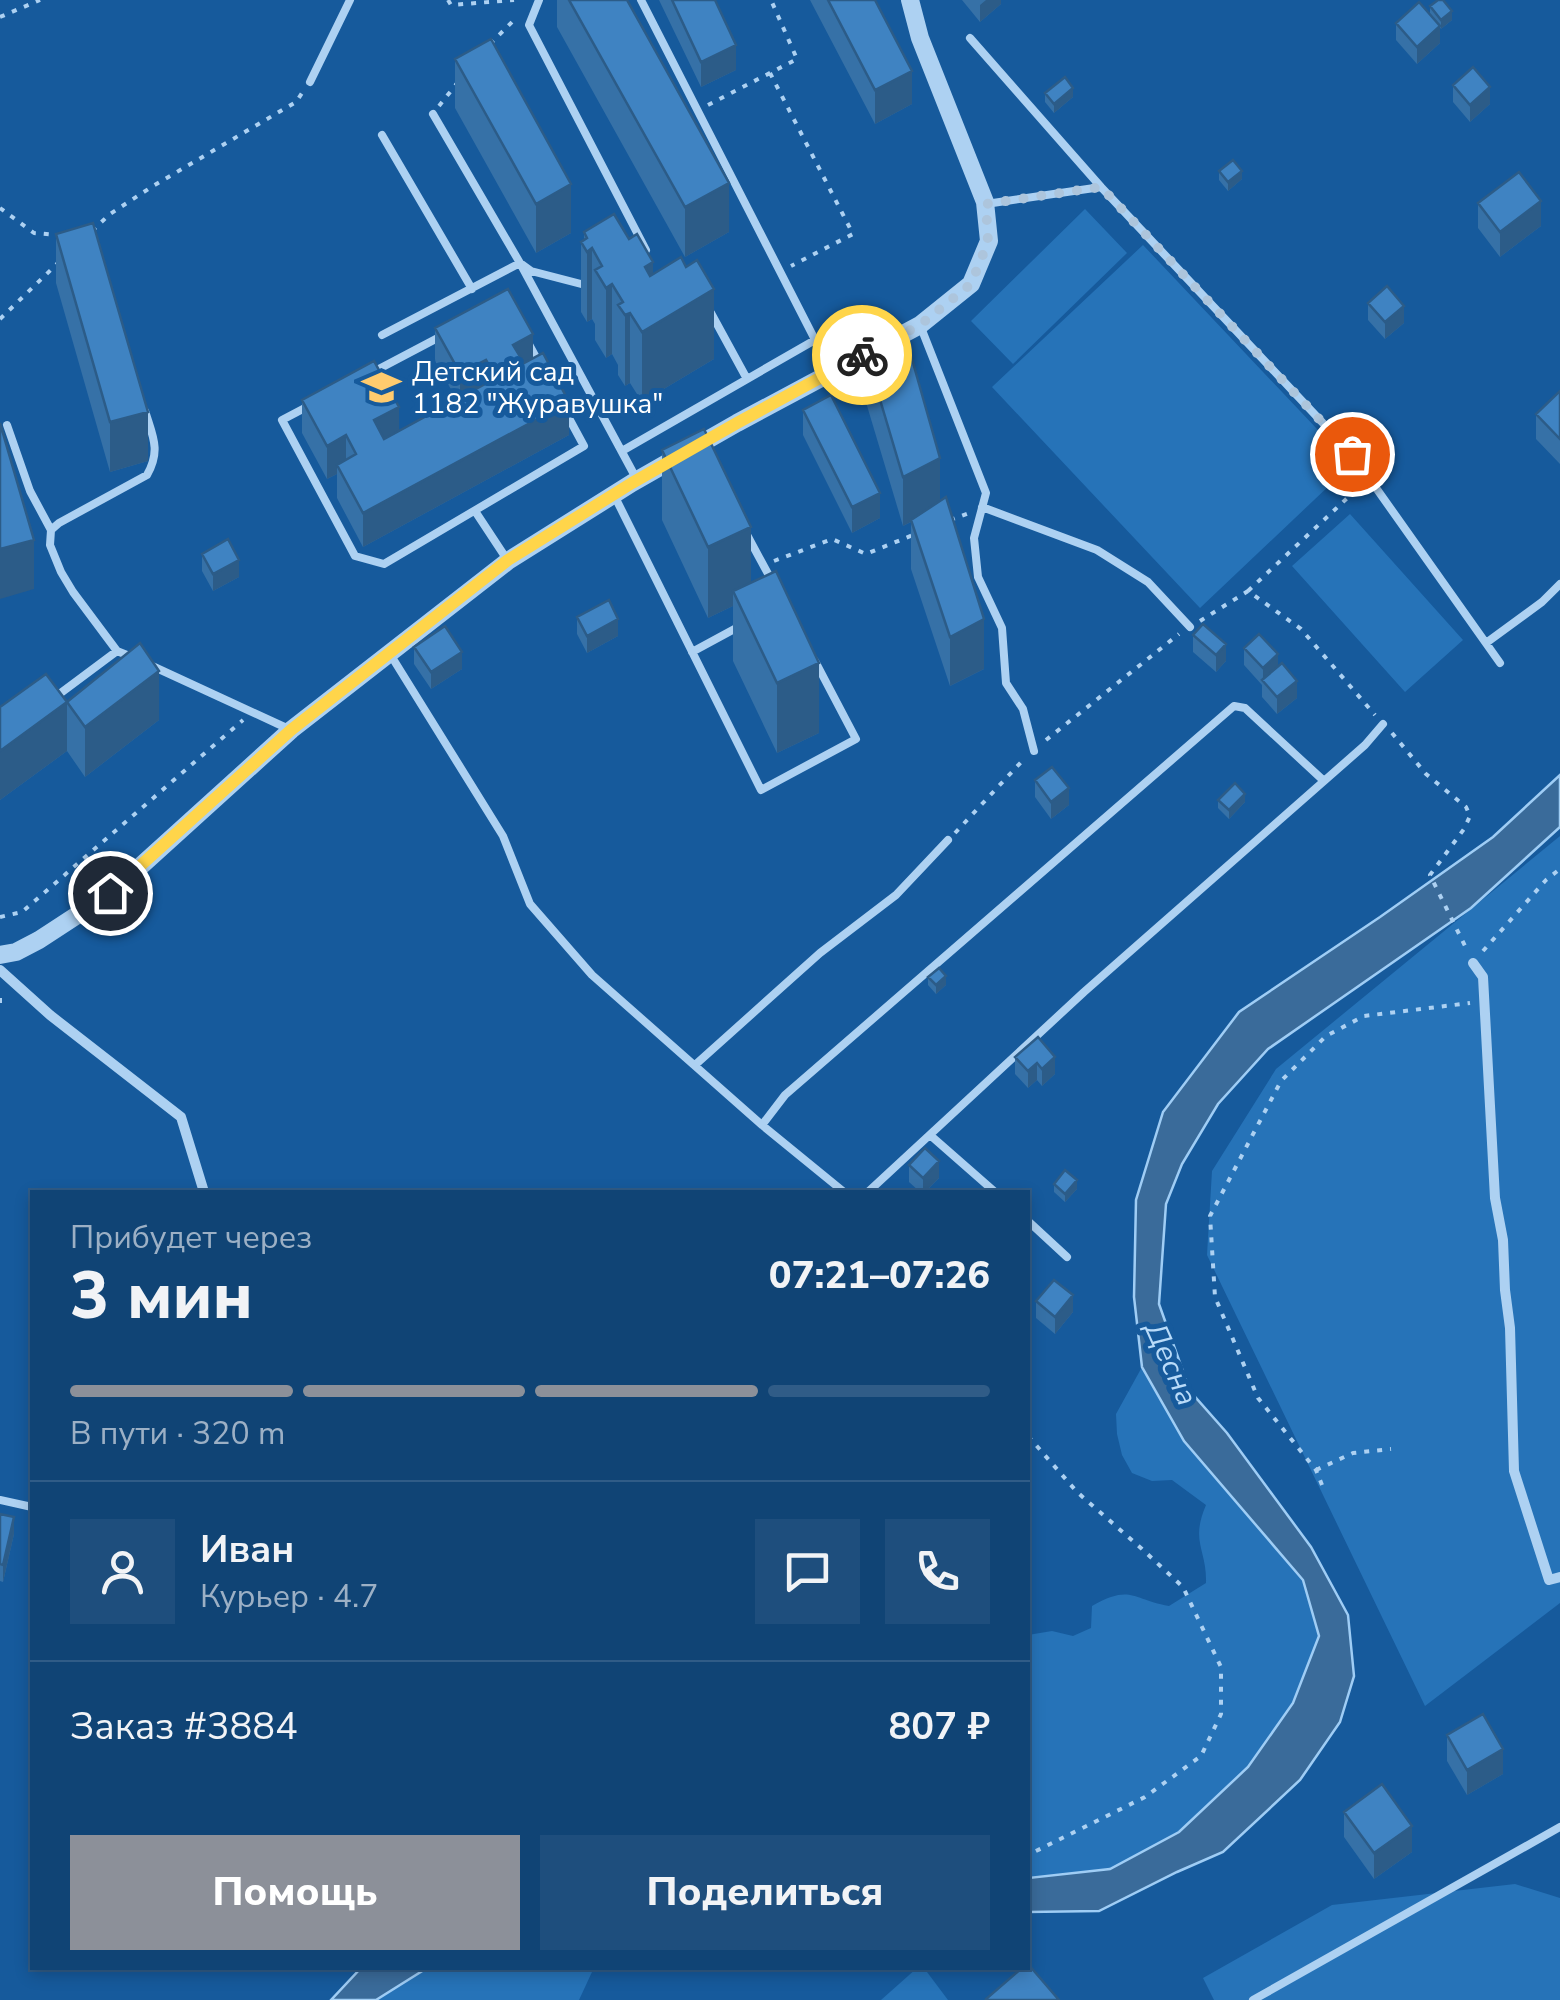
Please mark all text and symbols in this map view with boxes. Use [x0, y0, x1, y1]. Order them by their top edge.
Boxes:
courier [812, 305, 912, 405]
icon: bike [835, 328, 890, 383]
place label: Детский сад 1182 "Журавушка" [412, 353, 663, 423]
school or university icon: Детский сад 1182 "Журавушка" [361, 367, 403, 409]
pin [1310, 412, 1395, 497]
icon: bag [1325, 427, 1380, 482]
pin [68, 851, 153, 936]
icon: home [83, 866, 138, 921]
text: Прибудет через [70, 1216, 312, 1259]
text: 07:21–07:26 [769, 1250, 990, 1301]
text: 3 мин [70, 1252, 253, 1341]
water label: Десна [1134, 1314, 1208, 1412]
text: В пути · 320 m [70, 1412, 285, 1455]
button: person [70, 1519, 175, 1624]
button: chat [755, 1519, 860, 1624]
button: phone [885, 1519, 990, 1624]
text: Иван [200, 1524, 294, 1575]
text: Курьер · 4.7 [200, 1575, 378, 1618]
text: Заказ #3884 [70, 1701, 298, 1752]
text: 807 ₽ [889, 1701, 990, 1752]
button: Помощь [70, 1835, 520, 1950]
button: Поделиться [540, 1835, 990, 1950]

